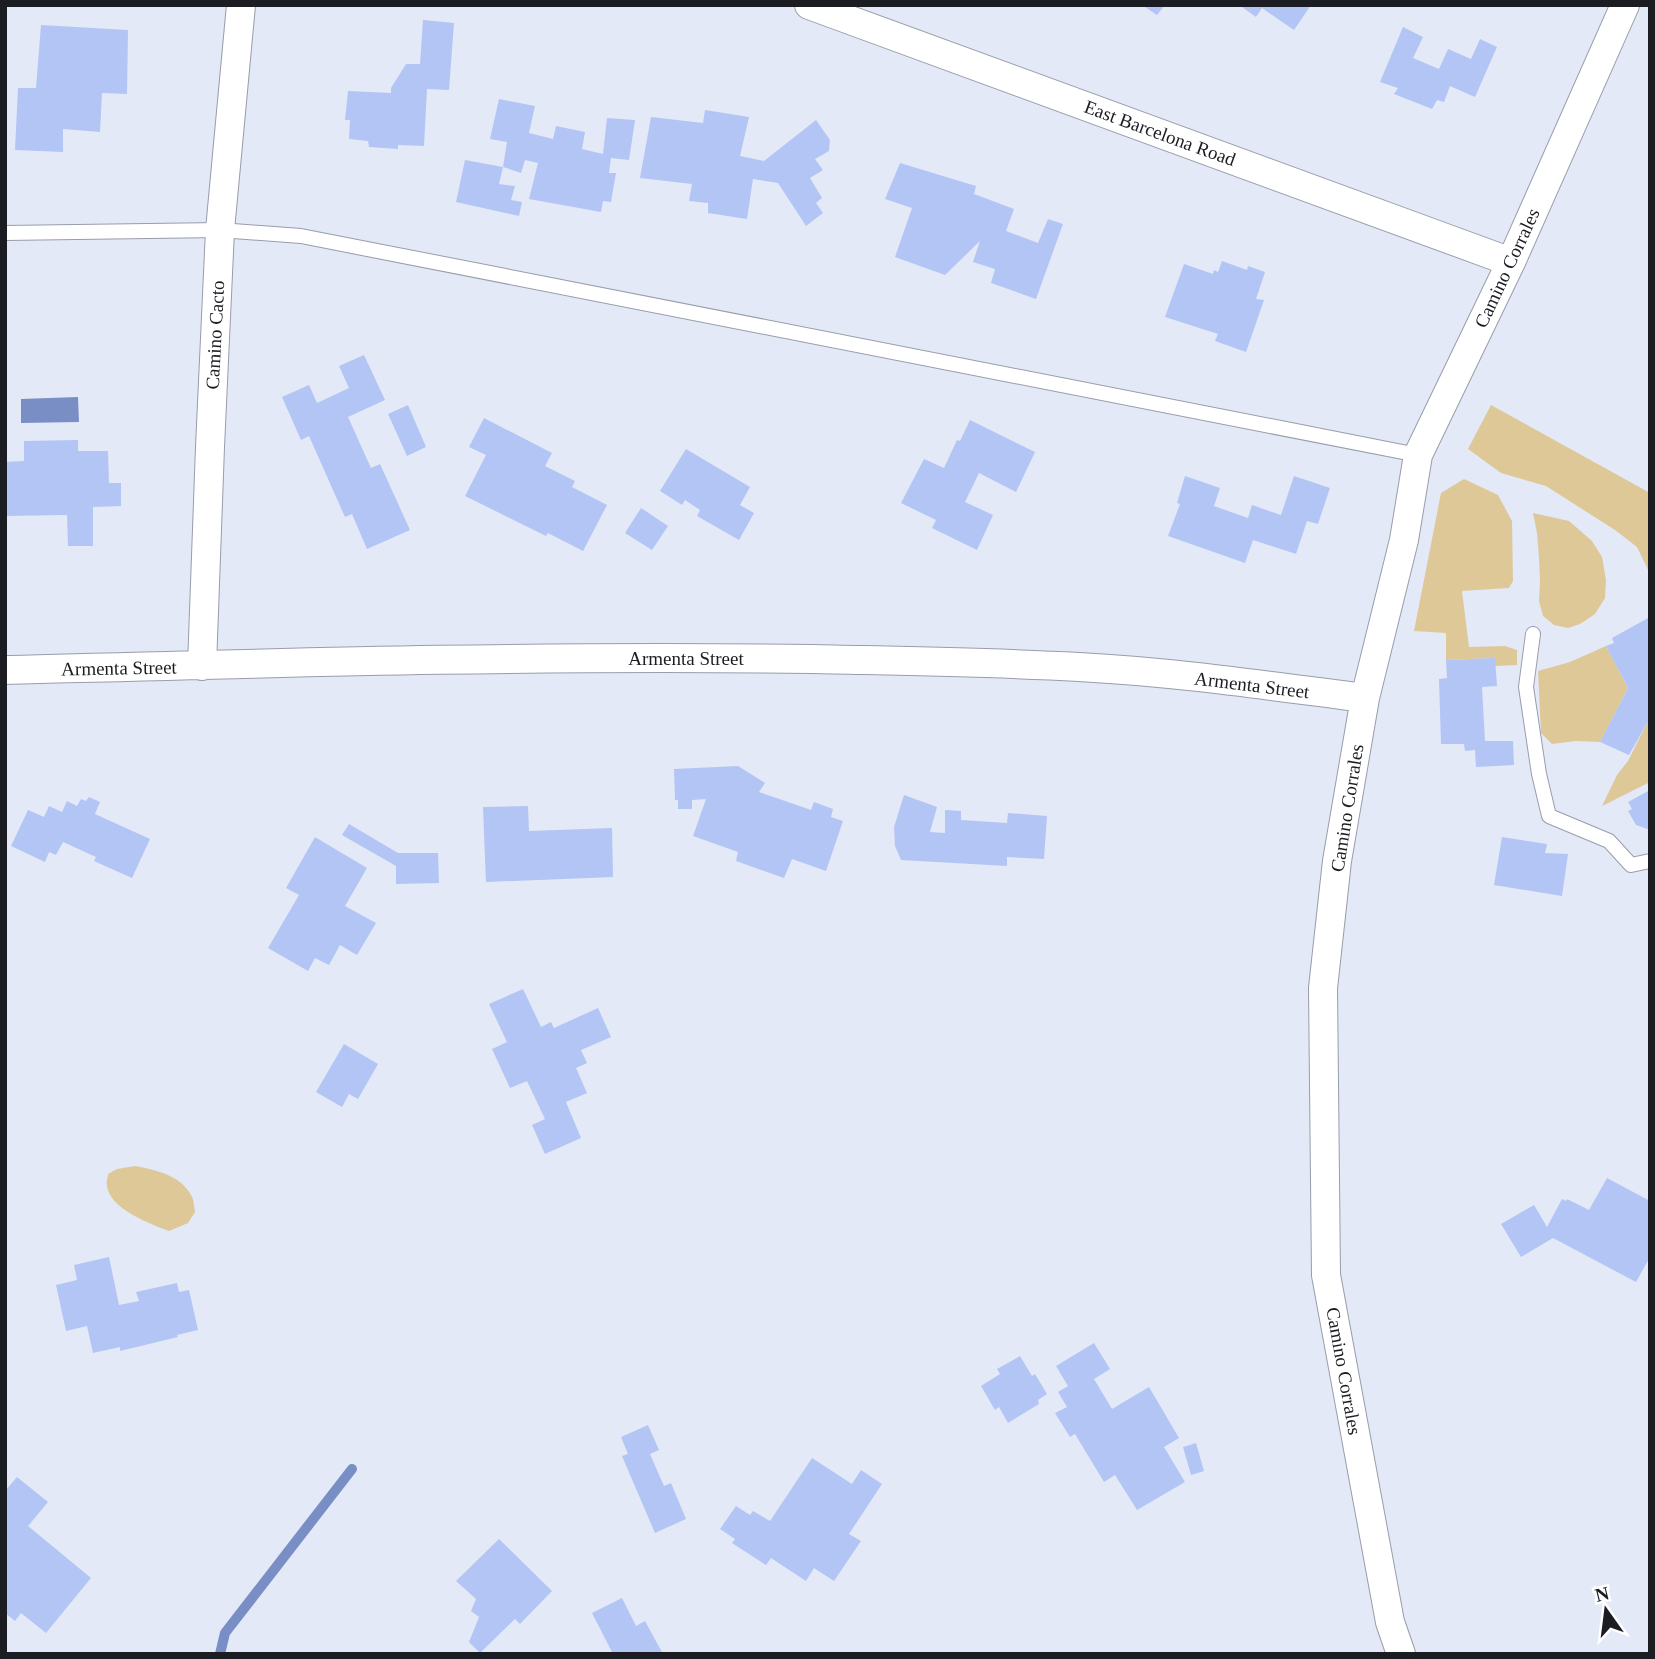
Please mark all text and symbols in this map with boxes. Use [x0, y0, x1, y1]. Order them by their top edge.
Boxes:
street label: East Barcelona Road [1082, 96, 1239, 170]
street label: Camino Corrales [1470, 205, 1544, 331]
street label: Camino Cacto [202, 280, 228, 390]
street label: Armenta Street [628, 648, 744, 669]
street label: Armenta Street [61, 656, 178, 680]
street label: Armenta Street [1193, 668, 1311, 703]
street label: Camino Corrales [1327, 743, 1367, 873]
street label: Camino Corrales [1322, 1306, 1366, 1436]
north arrow [1571, 1575, 1641, 1645]
text: N [1593, 1582, 1611, 1606]

